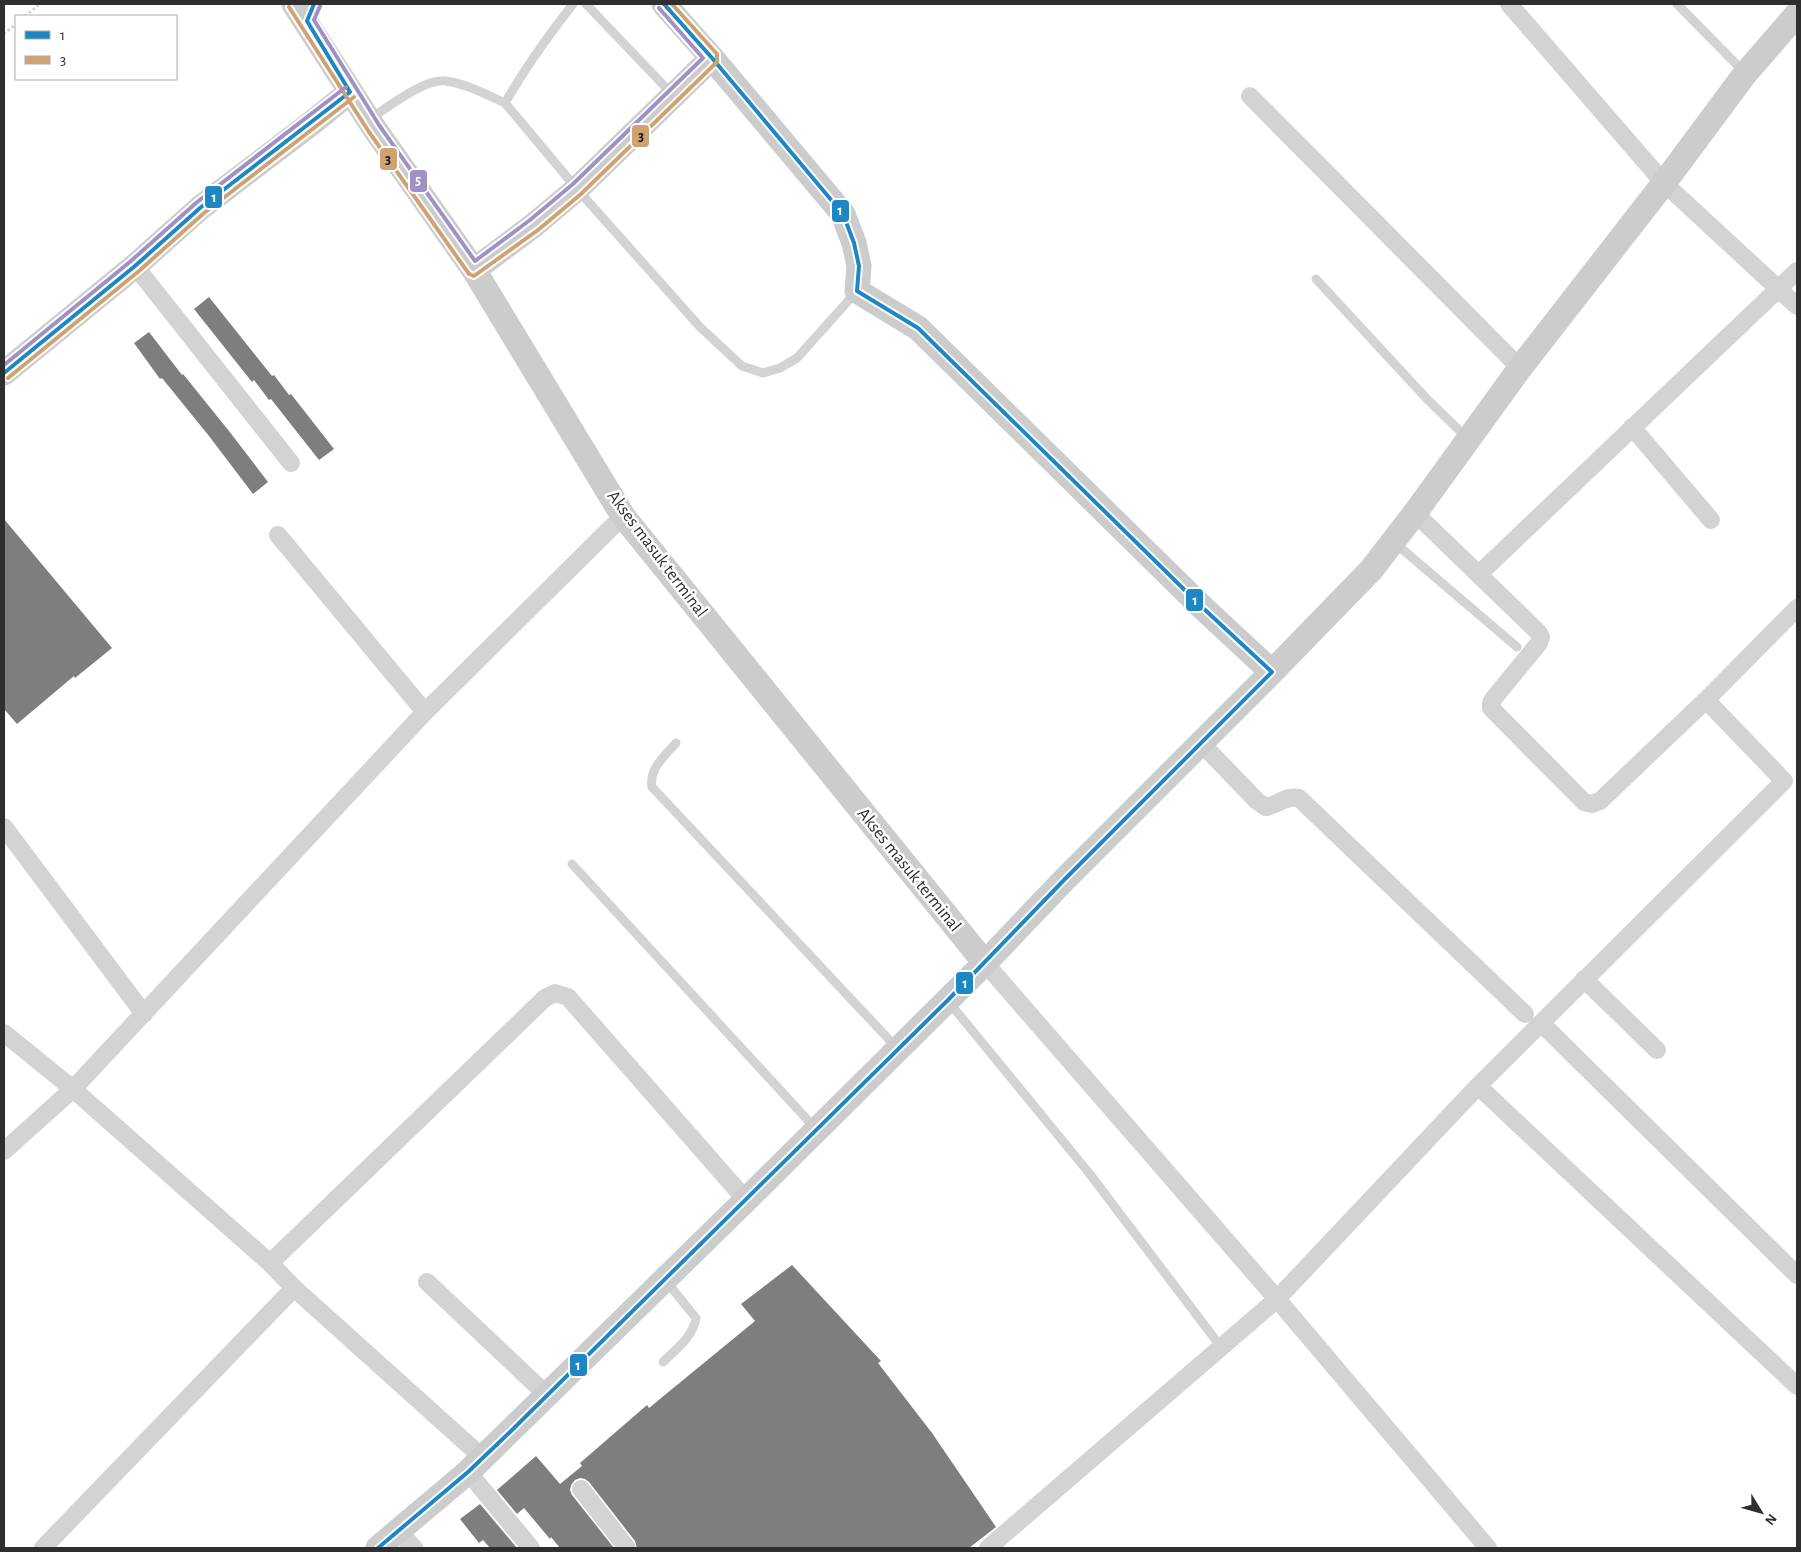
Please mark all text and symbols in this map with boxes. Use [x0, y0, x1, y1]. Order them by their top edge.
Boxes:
legend [15, 15, 178, 80]
text: 1 [60, 28, 65, 43]
text: 3 [60, 53, 66, 68]
line badge: 3 [631, 124, 650, 148]
text: 3 [638, 130, 644, 144]
line badge: 3 [379, 147, 398, 171]
text: 3 [385, 153, 391, 167]
line badge: 5 [409, 169, 428, 193]
text: 5 [415, 174, 421, 188]
line badge: 1 [204, 185, 223, 209]
text: 1 [211, 191, 217, 205]
line badge: 1 [831, 199, 850, 223]
text: 1 [837, 204, 843, 218]
street label: Akses masuk terminal [604, 487, 710, 621]
line badge: 1 [1185, 588, 1204, 612]
text: 1 [1192, 594, 1198, 608]
street label: Akses masuk terminal [854, 805, 964, 935]
line badge: 1 [955, 971, 974, 995]
text: 1 [962, 977, 968, 991]
line badge: 1 [569, 1353, 588, 1377]
text: 1 [575, 1359, 581, 1373]
north arrow [1736, 1487, 1786, 1537]
text: N [1762, 1511, 1779, 1527]

